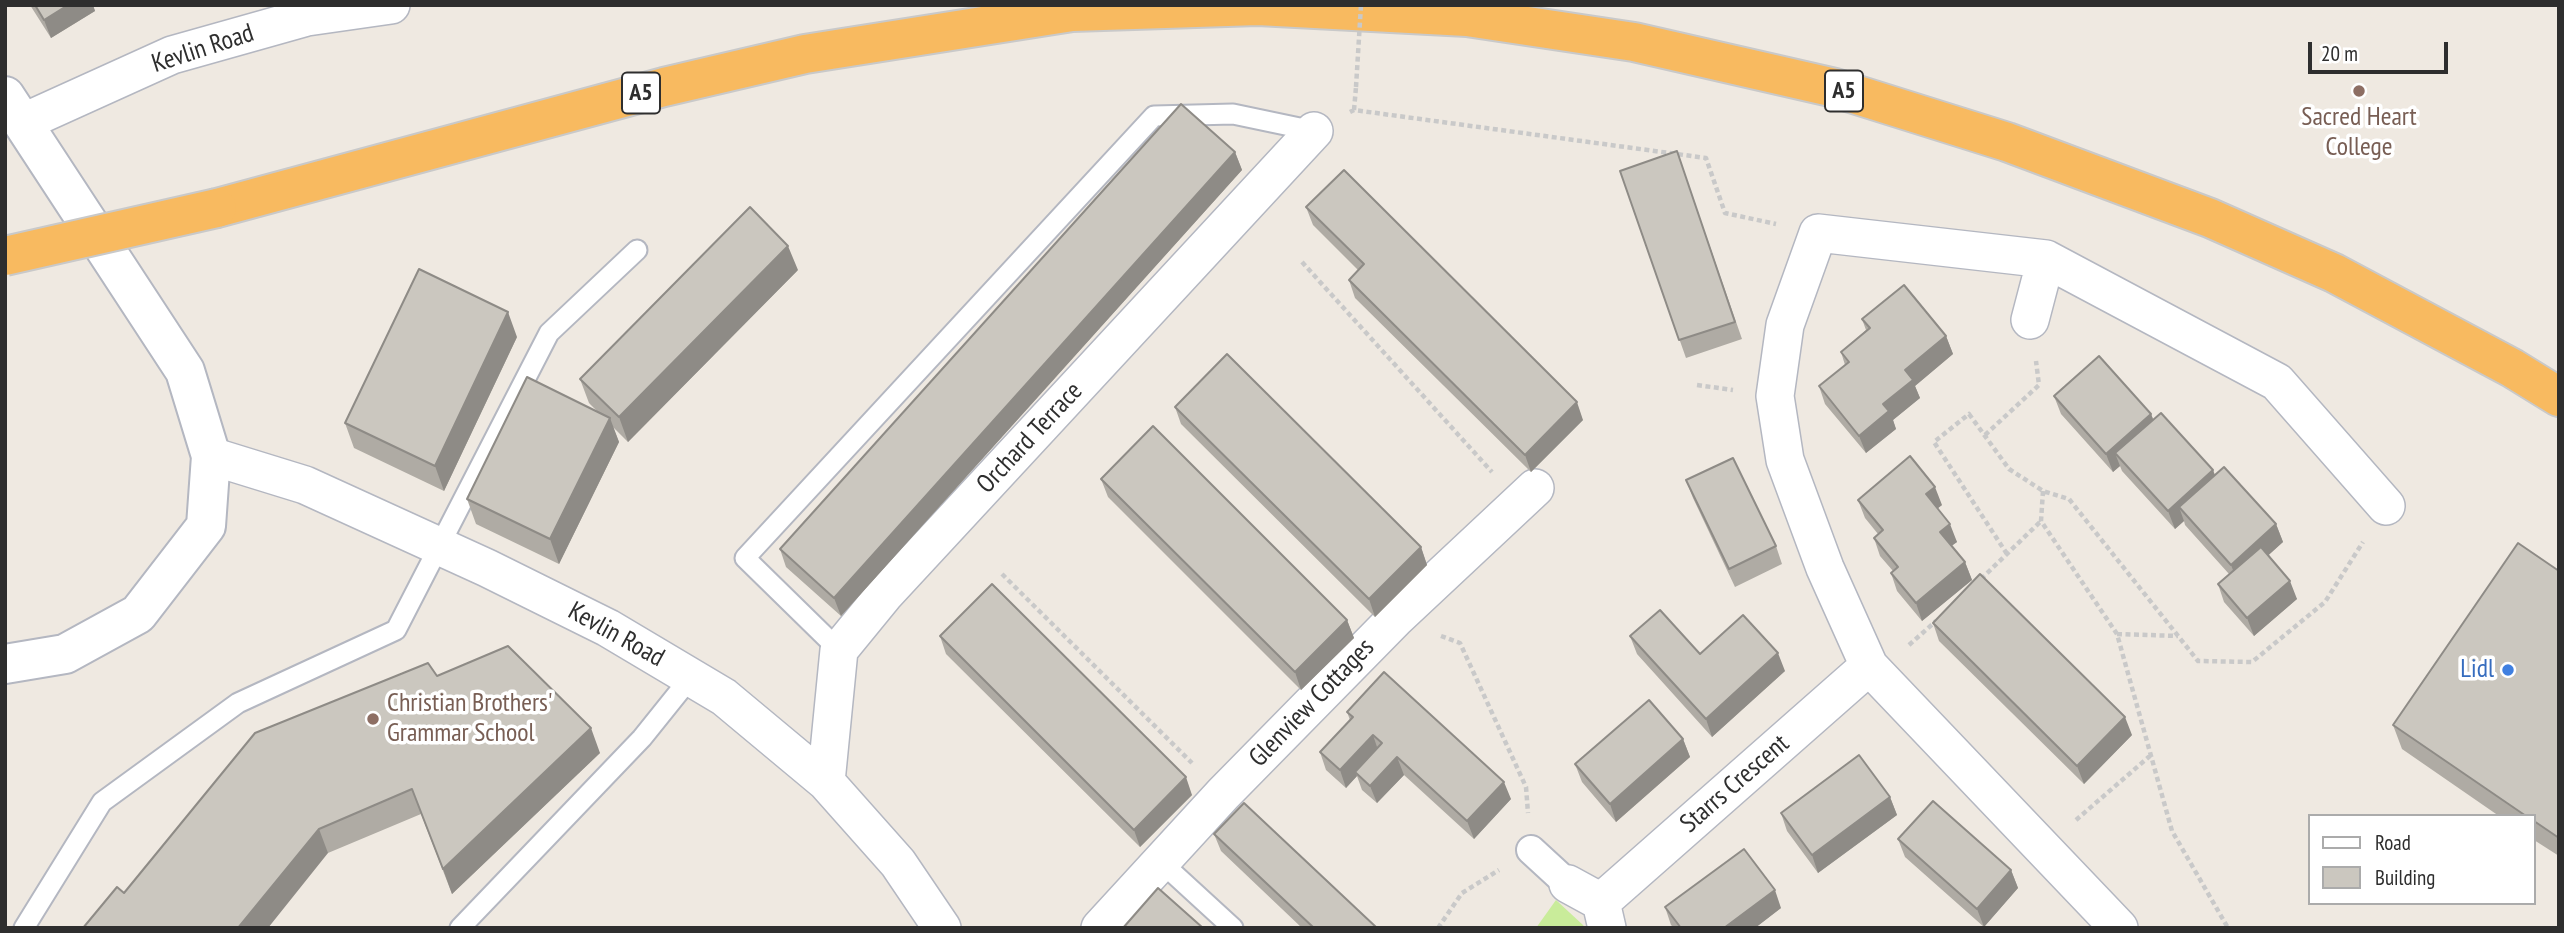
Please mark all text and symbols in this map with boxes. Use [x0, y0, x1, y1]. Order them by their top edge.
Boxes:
street label: Kevlin Road [148, 18, 258, 80]
scale bar [2312, 28, 2452, 72]
text: 20 m [2321, 40, 2358, 67]
road number: A5 [1825, 70, 1863, 112]
road number: A5 [622, 72, 660, 114]
marker: Sacred Heart College [2351, 83, 2367, 99]
place label: Sacred Heart College [2301, 102, 2417, 164]
street label: Orchard Terrace [971, 376, 1089, 500]
street label: Kevlin Road [562, 596, 670, 674]
street label: Glenview Cottages [1243, 632, 1381, 774]
place label: Lidl [2460, 654, 2494, 686]
marker: Lidl [2500, 662, 2516, 678]
place label: Christian Brothers' Grammar School [387, 688, 553, 750]
marker: Christian Brothers' Grammar School [365, 711, 381, 727]
street label: Starrs Crescent [1674, 728, 1796, 840]
legend [2308, 814, 2536, 905]
text: Road [2375, 829, 2411, 856]
text: Building [2375, 864, 2435, 891]

